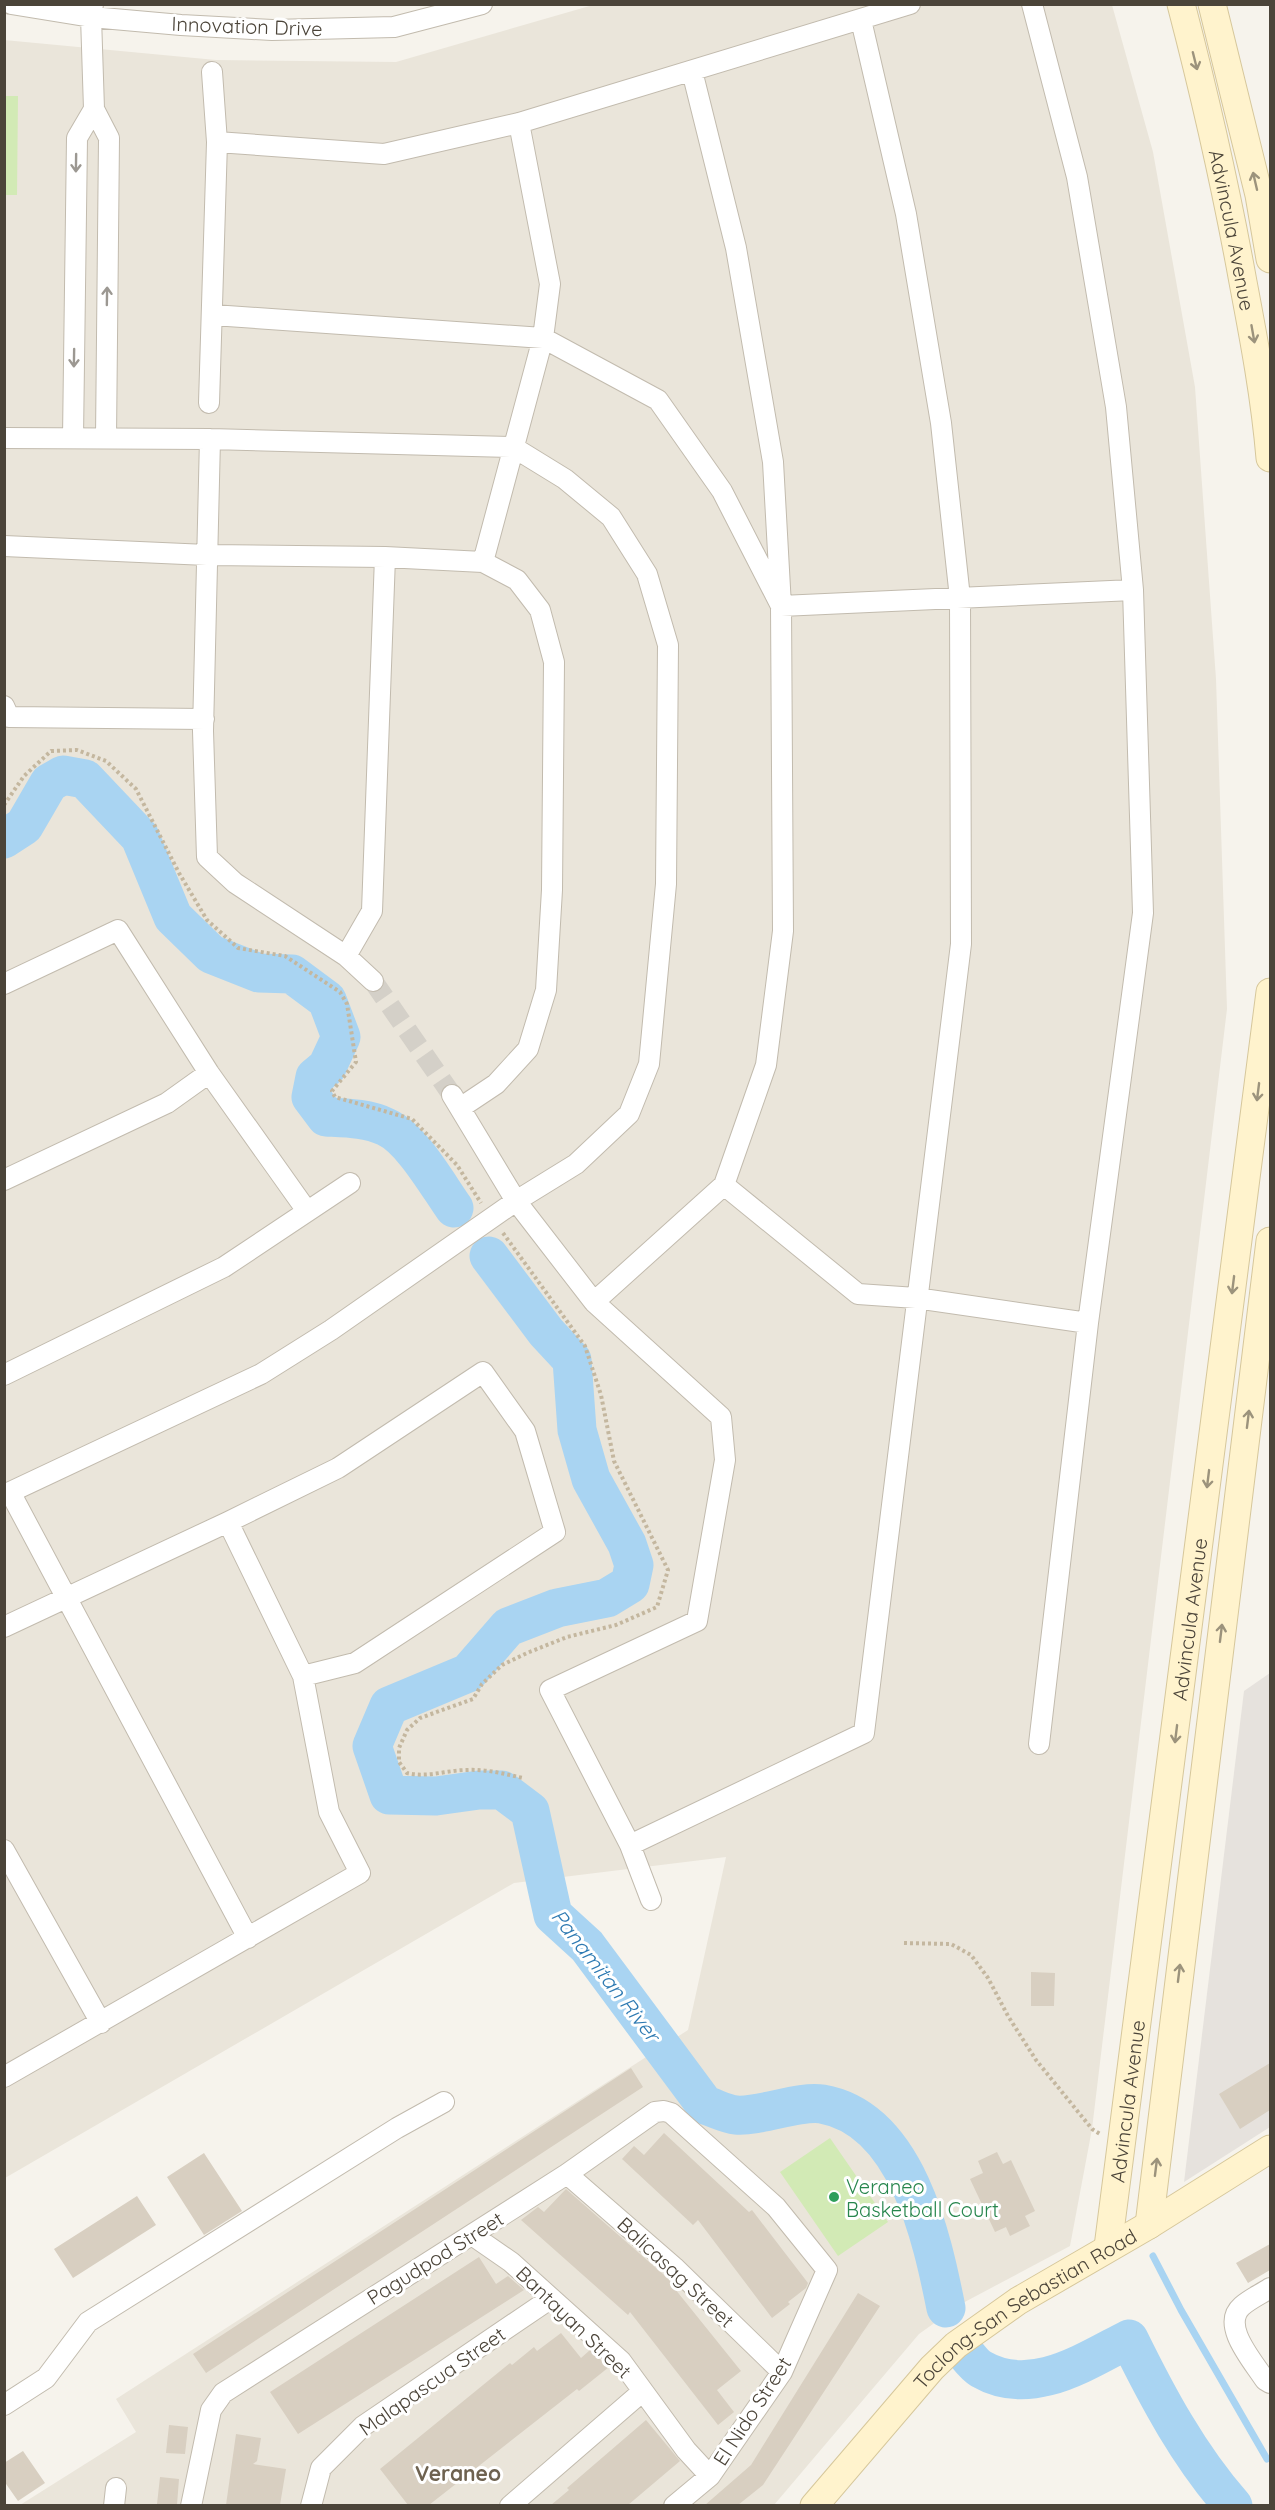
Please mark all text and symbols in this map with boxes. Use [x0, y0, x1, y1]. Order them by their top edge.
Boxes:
street label: Innovation Drive [171, 11, 323, 41]
one-way arrow [1190, 51, 1202, 70]
street label: Advincula Avenue [1204, 147, 1261, 313]
one-way arrow [71, 152, 82, 172]
one-way arrow [1249, 171, 1261, 190]
one-way arrow [102, 286, 113, 306]
one-way arrow [1248, 324, 1259, 343]
one-way arrow [68, 347, 80, 367]
one-way arrow [1252, 1081, 1263, 1101]
one-way arrow [1227, 1275, 1238, 1295]
one-way arrow [1243, 1410, 1254, 1430]
one-way arrow [1203, 1468, 1214, 1488]
street label: Advincula Avenue [1166, 1536, 1212, 1702]
one-way arrow [1215, 1624, 1226, 1644]
one-way arrow [1170, 1724, 1181, 1744]
water label: Panamitan River [546, 1904, 668, 2049]
one-way arrow [1174, 1964, 1185, 1983]
street label: Advincula Avenue [1104, 2018, 1150, 2184]
one-way arrow [1150, 2157, 1161, 2177]
place label: Veraneo Basketball Court [846, 2174, 999, 2222]
marker: Veraneo Basketball Court [827, 2190, 841, 2204]
street label: Pagudpod Street [362, 2206, 508, 2310]
street label: Balicasag Street [612, 2211, 740, 2333]
street label: Toclong-San Sebastian Road [908, 2223, 1141, 2394]
street label: Bantayan Street [511, 2261, 637, 2384]
street label: Malapascua Street [354, 2321, 510, 2441]
street label: El Nido Street [708, 2352, 797, 2470]
district label: Veraneo [415, 2460, 501, 2486]

